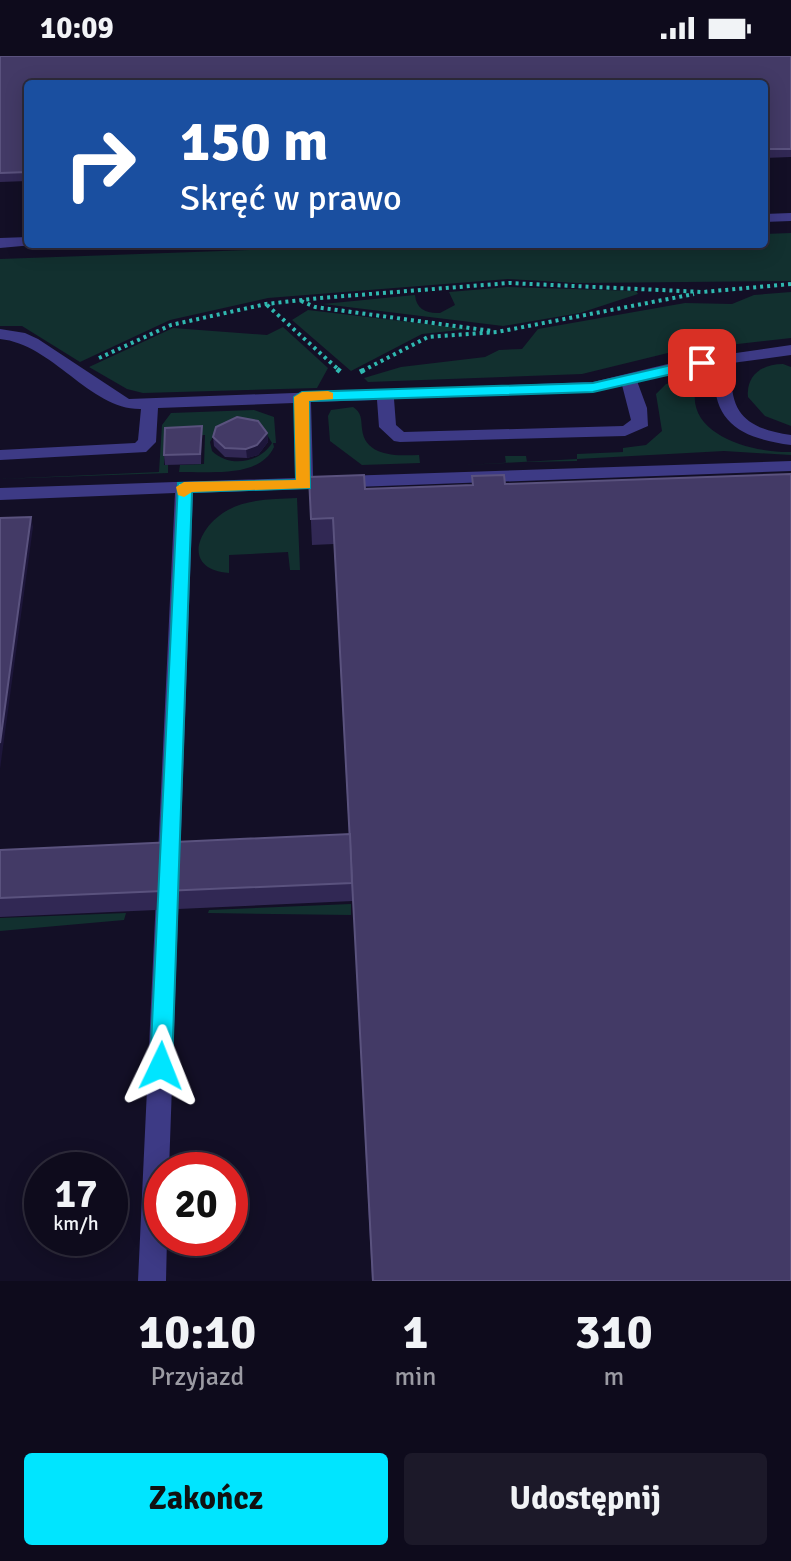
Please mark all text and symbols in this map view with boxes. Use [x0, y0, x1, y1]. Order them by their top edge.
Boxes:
text: 10:09 [40, 10, 114, 47]
text: 150 m [180, 107, 328, 176]
icon: right [48, 112, 152, 216]
text: Skręć w prawo [180, 176, 402, 221]
pin [668, 329, 736, 397]
icon: arrive [680, 341, 724, 385]
position arrow [119, 1024, 203, 1108]
speed limit sign: 20 [144, 1152, 248, 1256]
text: 17 [54, 1169, 98, 1219]
text: km/h [53, 1211, 99, 1236]
text: 10:10 [138, 1303, 256, 1362]
text: 1 [403, 1303, 428, 1362]
text: 310 [575, 1303, 653, 1362]
text: Przyjazd [150, 1361, 244, 1393]
text: min [395, 1361, 437, 1393]
text: m [603, 1361, 624, 1393]
button: Zakończ [24, 1453, 388, 1545]
button: Udostępnij [404, 1453, 767, 1545]

